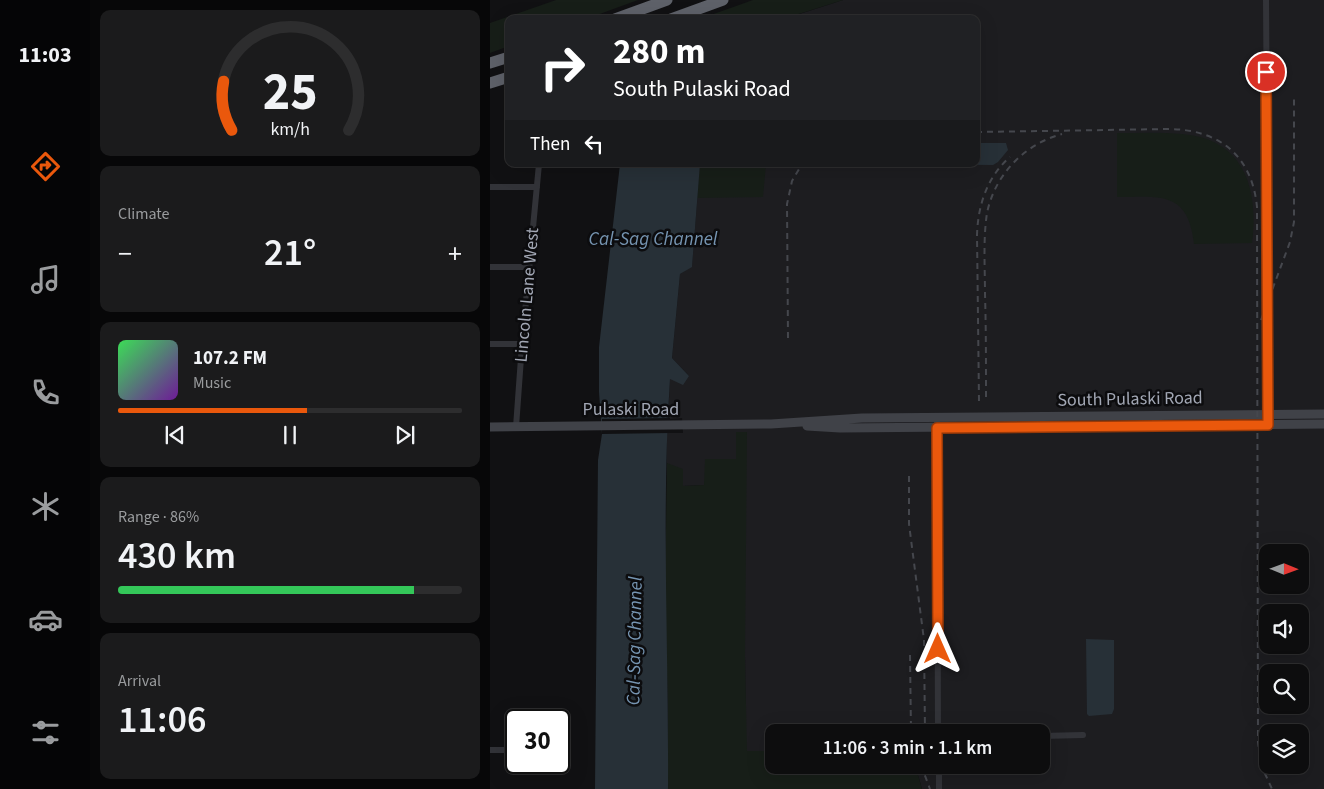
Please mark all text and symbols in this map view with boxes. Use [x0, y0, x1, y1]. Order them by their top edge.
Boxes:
text: 280 m [613, 27, 705, 77]
icon: right [530, 35, 595, 100]
text: 11:03 [18, 39, 72, 71]
pin [1245, 51, 1287, 93]
text: 25 [263, 56, 317, 130]
icon: arrive [1252, 58, 1280, 86]
text: South Pulaski Road [613, 73, 791, 105]
text: km/h [270, 117, 310, 142]
icon: left [580, 130, 608, 158]
text: Then [530, 131, 570, 158]
icon: directions [28, 149, 63, 184]
text: Climate [118, 203, 169, 225]
text: 21° [264, 226, 316, 280]
water label: Cal-Sag Channel [588, 226, 718, 253]
street label: Lincoln Lane West [509, 227, 545, 363]
text: − [118, 234, 132, 274]
text: + [448, 234, 462, 274]
icon: music [28, 262, 63, 297]
text: 107.2 FM [193, 345, 267, 372]
text: Music [193, 372, 231, 394]
icon: phone [28, 375, 63, 410]
street label: South Pulaski Road [1057, 385, 1203, 413]
street label: Pulaski Road [583, 397, 679, 422]
icon: previous [161, 421, 189, 449]
icon: pause [276, 421, 304, 449]
icon: next [391, 421, 419, 449]
icon: climate [28, 489, 63, 524]
text: Range · 86% [118, 506, 199, 528]
text: 430 km [118, 529, 236, 583]
north arrow [1259, 544, 1309, 594]
map controls [1259, 544, 1309, 774]
water label: Cal-Sag Channel [620, 576, 650, 706]
icon: car [28, 602, 63, 637]
button: sound [1259, 604, 1309, 654]
position arrow [911, 622, 963, 674]
button: search [1259, 664, 1309, 714]
text: Arrival [118, 670, 161, 692]
text: 11:06 [118, 693, 206, 747]
speed limit sign: 30 [505, 709, 570, 774]
icon: filters [28, 715, 63, 750]
button: layers [1259, 724, 1309, 774]
text: 11:06 · 3 min · 1.1 km [823, 735, 992, 762]

